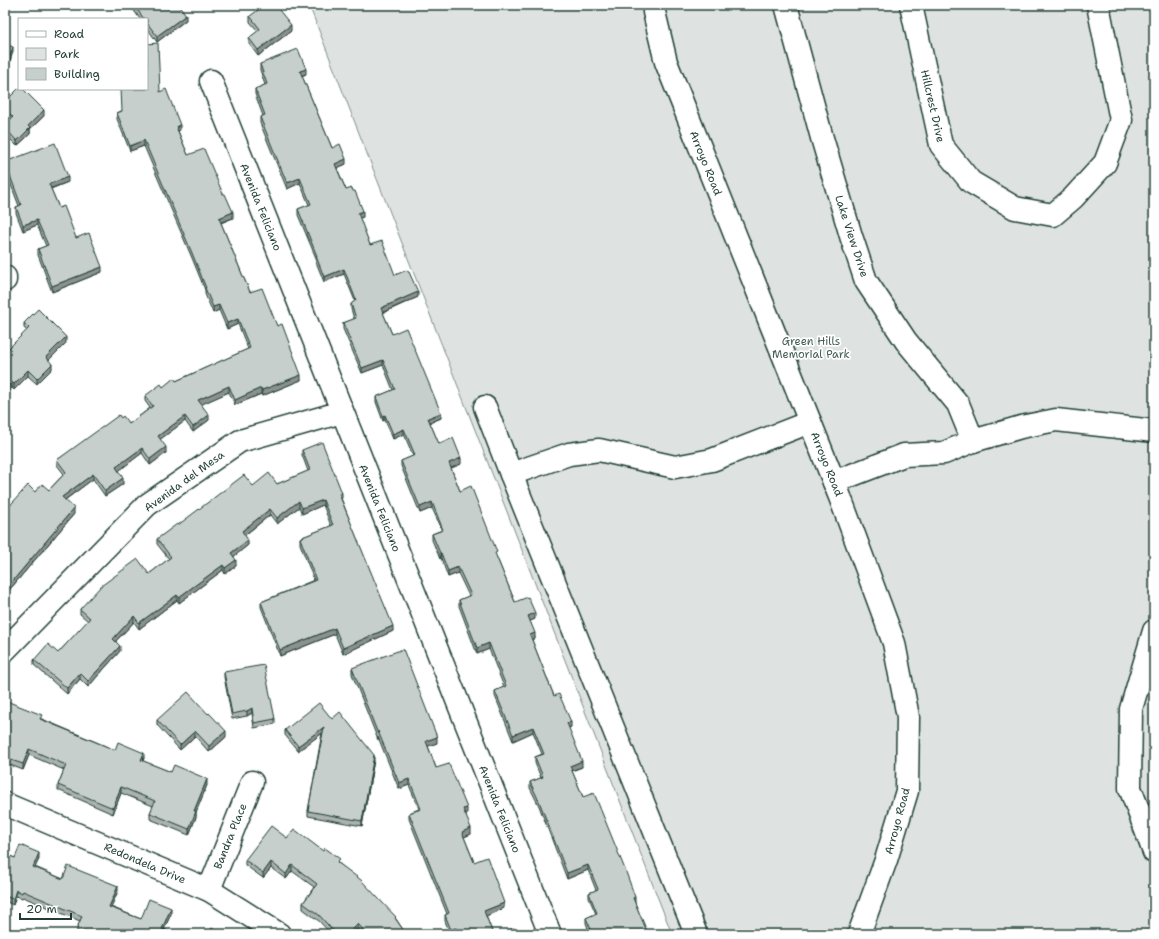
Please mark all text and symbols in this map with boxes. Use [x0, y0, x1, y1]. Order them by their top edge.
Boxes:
legend [18, 18, 148, 90]
text: Road [54, 26, 85, 42]
text: Park [54, 46, 80, 62]
text: Building [54, 66, 100, 82]
street label: Hillcrest Drive [917, 68, 948, 144]
street label: Arroyo Road [686, 129, 725, 198]
street label: Avenida Feliciano [236, 161, 285, 253]
street label: Lake View Drive [831, 193, 872, 279]
park label: Green Hills Memorial Park [772, 334, 850, 362]
street label: Arroyo Road [807, 430, 846, 499]
street label: Avenida del Mesa [141, 447, 227, 516]
street label: Avenida Feliciano [355, 462, 404, 554]
street label: Avenida Feliciano [475, 763, 524, 855]
street label: Arroyo Road [881, 786, 914, 856]
street label: Bandra Place [210, 801, 251, 871]
street label: Redondela Drive [102, 839, 188, 887]
scale bar [20, 895, 71, 921]
text: 20 m [26, 901, 57, 917]

